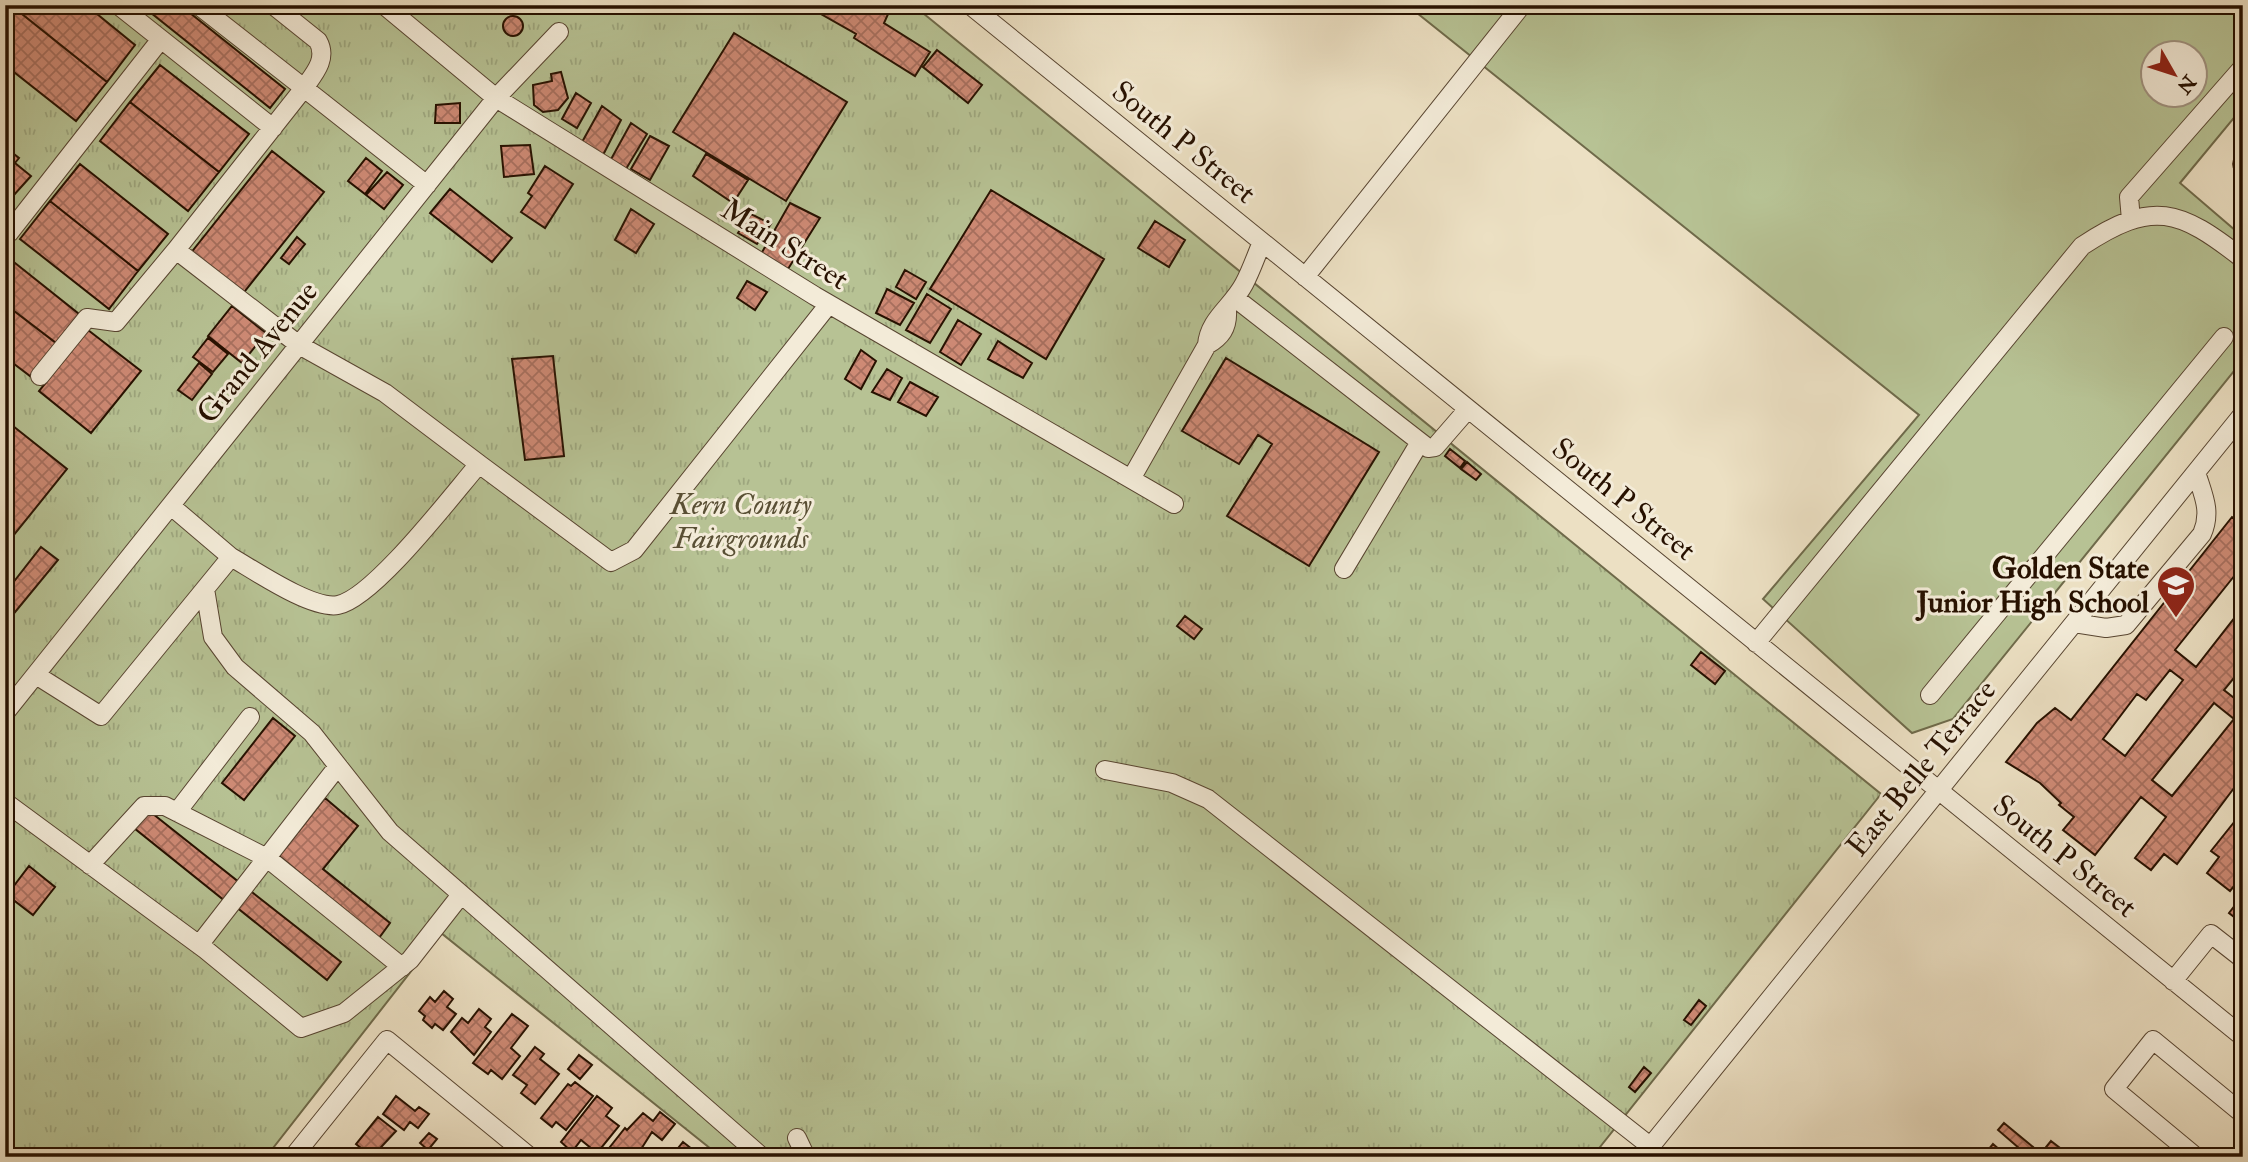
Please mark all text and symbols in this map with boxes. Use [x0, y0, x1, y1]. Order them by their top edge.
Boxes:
north arrow [2140, 38, 2210, 108]
text: N [2171, 69, 2202, 99]
street label: South P Street [1104, 73, 1263, 212]
street label: Main Street [714, 191, 856, 298]
street label: Grand Avenue [189, 274, 326, 431]
street label: South P Street [1544, 430, 1703, 569]
park label: Kern County Fairgrounds [668, 486, 812, 557]
place label: Golden State Junior High School [1914, 550, 2149, 621]
school or university icon: Golden State Junior High School [2155, 564, 2197, 619]
street label: East Belle Terrace [1839, 672, 2004, 864]
street label: South P Street [1985, 787, 2144, 926]

